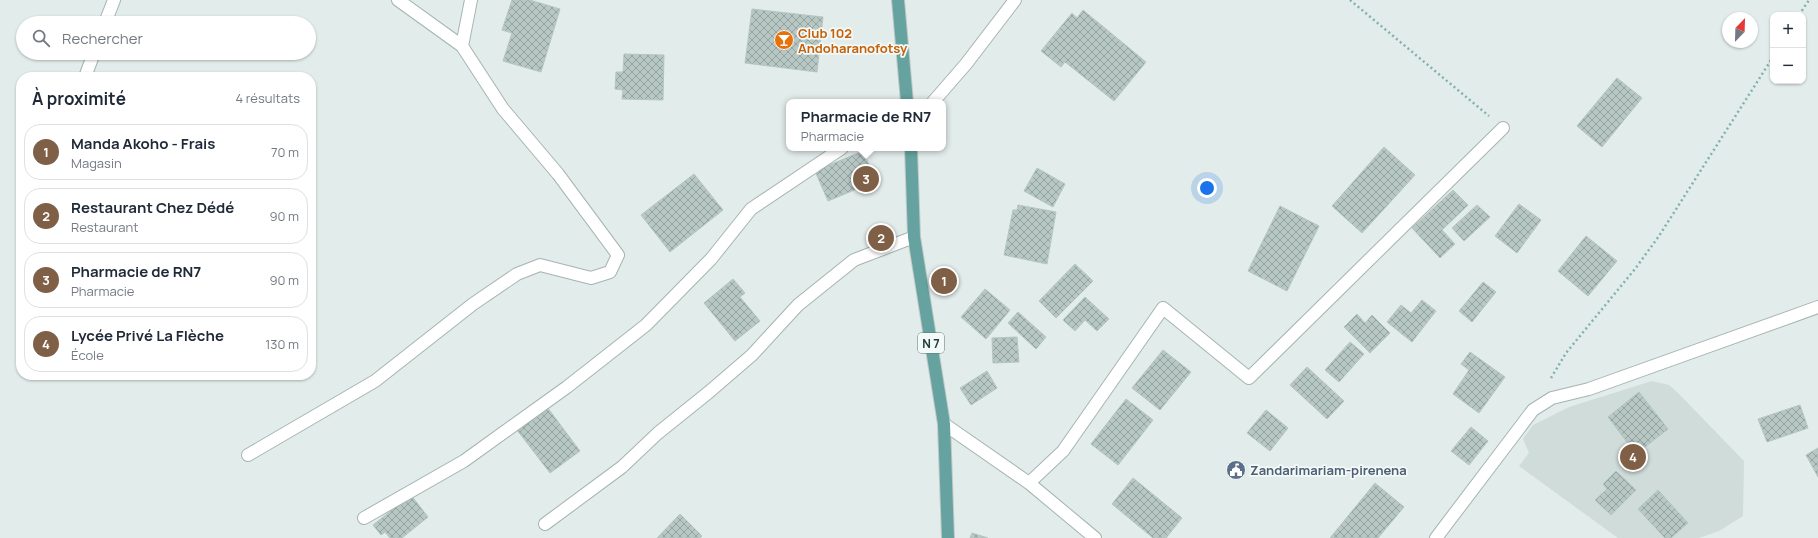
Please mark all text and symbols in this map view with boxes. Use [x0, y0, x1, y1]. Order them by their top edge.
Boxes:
north arrow [1722, 12, 1758, 48]
map controls [1770, 12, 1806, 84]
button: + [1770, 12, 1806, 48]
search box [16, 16, 316, 60]
place label: Club 102 Andoharanofotsy [798, 24, 908, 57]
icon: search [30, 27, 52, 49]
text: Rechercher [62, 28, 143, 49]
bar icon: Club 102 Andoharanofotsy [773, 29, 795, 51]
button: − [1770, 48, 1806, 84]
text: À proximité [32, 87, 126, 110]
text: 4 résultats [235, 89, 300, 107]
popup [786, 99, 946, 151]
text: Pharmacie de RN7 [801, 106, 931, 127]
text: Pharmacie [801, 127, 864, 145]
text: Manda Akoho - Frais [71, 133, 215, 154]
text: 1 [43, 143, 49, 161]
text: 70 m [271, 143, 299, 161]
text: Magasin [71, 154, 122, 172]
pin: 3 [853, 164, 879, 194]
your location [1197, 178, 1217, 198]
text: Restaurant Chez Dédé [71, 197, 234, 218]
text: 2 [42, 207, 50, 225]
text: 90 m [269, 207, 299, 225]
text: Restaurant [71, 218, 138, 236]
pin: 2 [868, 223, 894, 253]
text: Pharmacie de RN7 [71, 261, 201, 282]
pin: 1 [931, 266, 957, 296]
text: 3 [42, 271, 50, 289]
text: 90 m [269, 271, 299, 289]
text: Pharmacie [71, 282, 134, 300]
text: Lycée Privé La Flèche [71, 325, 224, 346]
road number: N 7 [918, 333, 944, 353]
text: 4 [42, 335, 50, 353]
text: 130 m [265, 335, 299, 353]
text: École [71, 346, 104, 364]
pin: 4 [1620, 442, 1646, 472]
public building icon: Zandarimariam-pirenena [1225, 459, 1247, 481]
place label: Zandarimariam-pirenena [1250, 461, 1407, 479]

